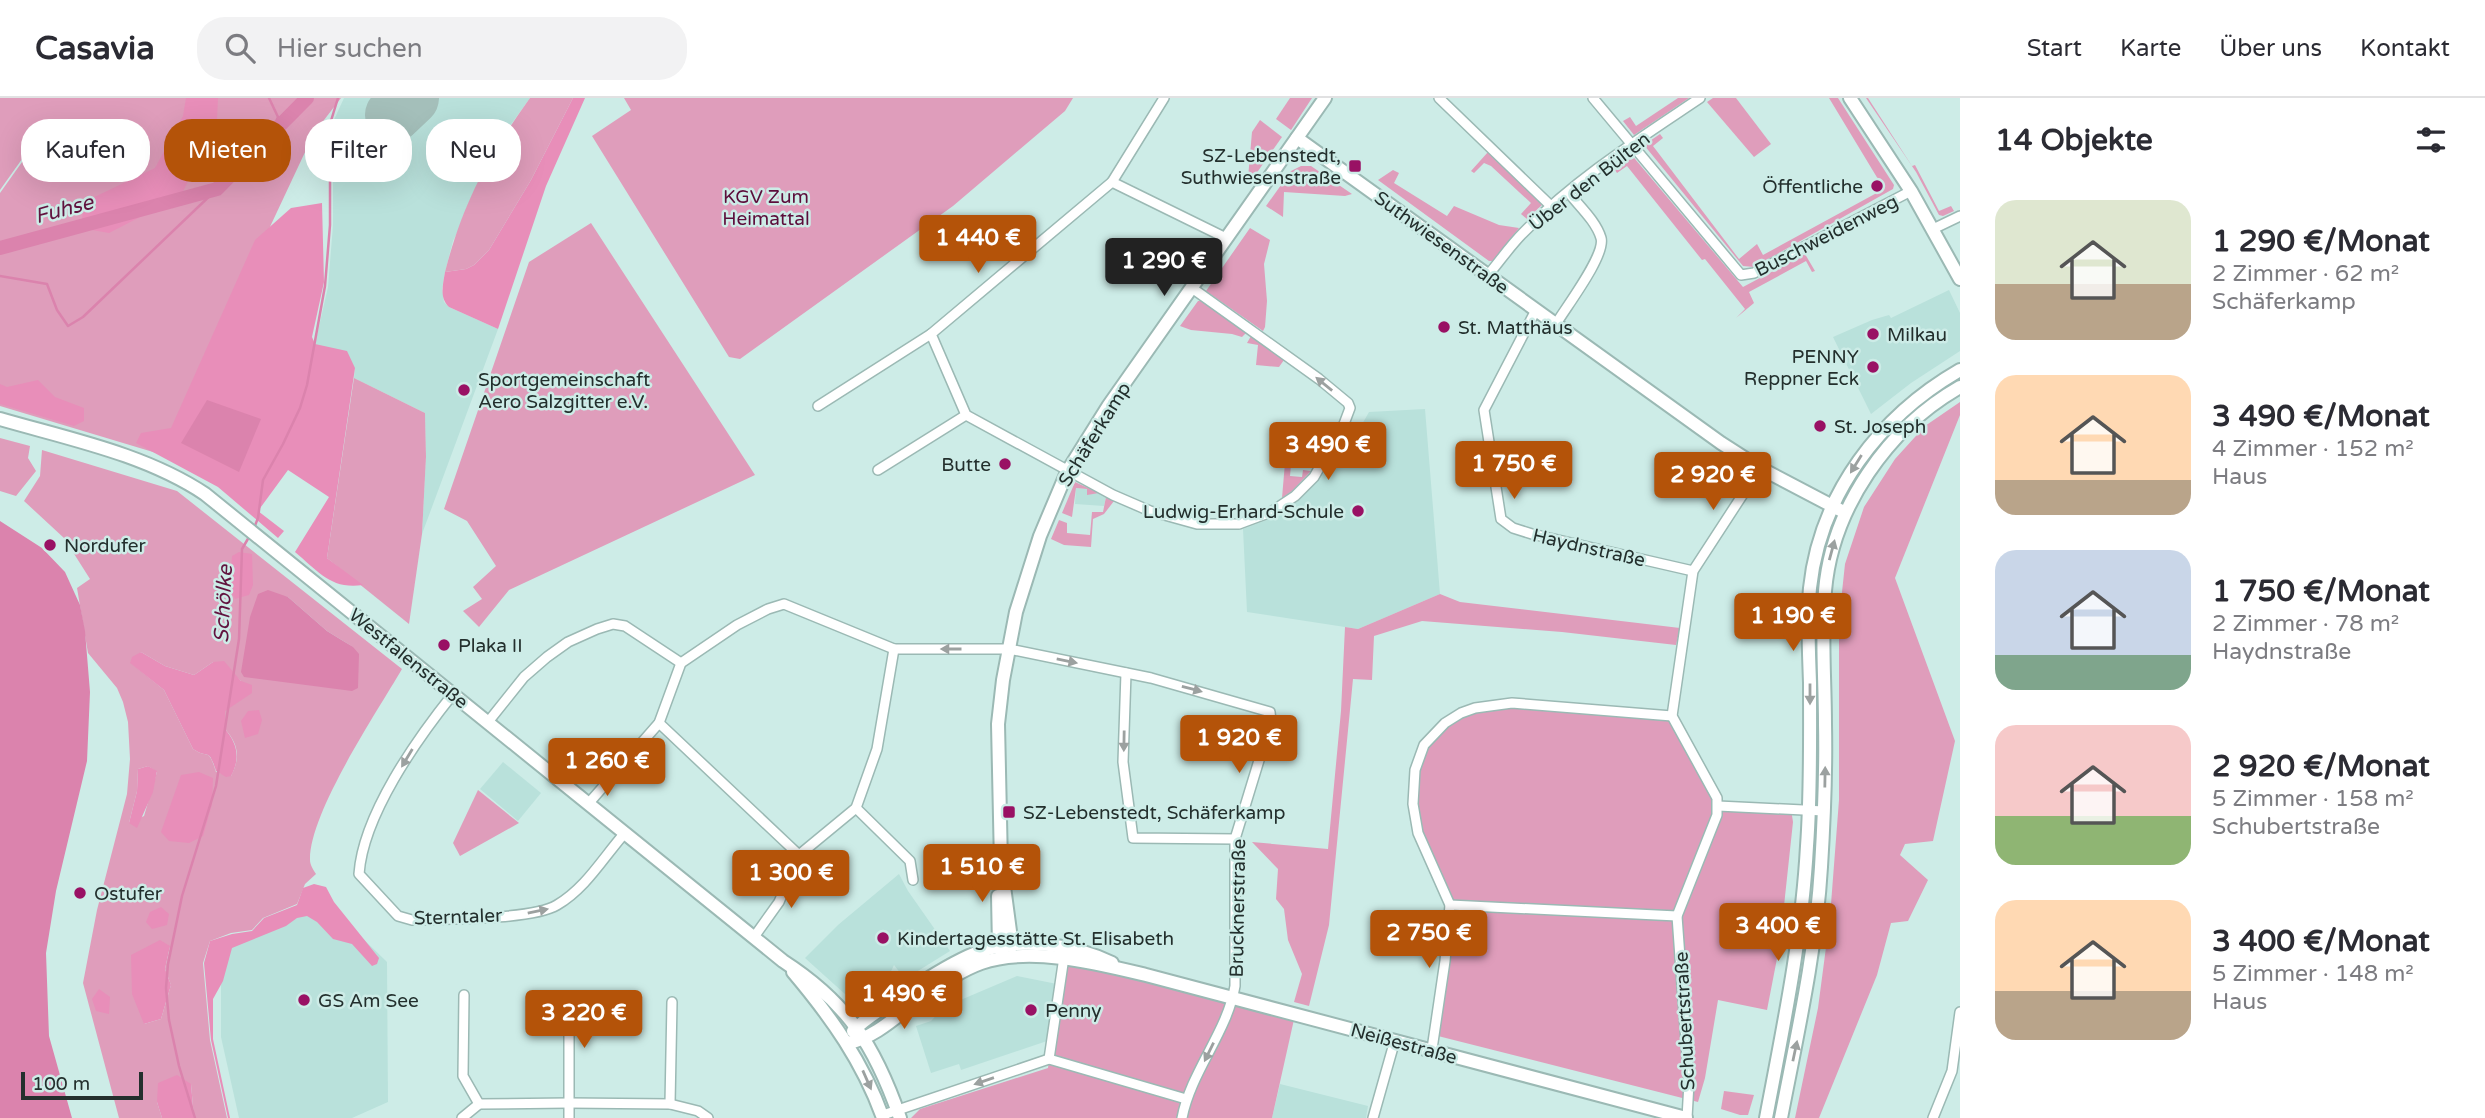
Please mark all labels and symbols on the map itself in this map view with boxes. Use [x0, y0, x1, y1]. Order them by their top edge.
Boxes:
street label: Über den Bülten [1525, 128, 1654, 236]
place label: SZ-Lebenstedt, Suthwiesenstraße [1181, 145, 1341, 189]
marker: SZ-Lebenstedt, Suthwiesenstraße [1347, 158, 1363, 174]
place label: Öffentliche [1762, 176, 1863, 198]
marker: Öffentliche [1869, 178, 1885, 194]
park label: KGV Zum Heimattal [722, 186, 810, 230]
street label: Suthwiesenstraße [1370, 187, 1513, 299]
water label: Fuhse [32, 189, 97, 229]
street label: Buschweidenweg [1751, 190, 1902, 281]
pin: 1 440 € [913, 216, 1043, 275]
pin: 1 290 € [1099, 238, 1229, 298]
place label: St. Matthäus [1458, 317, 1573, 339]
marker: St. Matthäus [1436, 319, 1452, 335]
place label: Milkau [1887, 324, 1947, 346]
marker: Milkau [1865, 326, 1881, 342]
place label: PENNY Reppner Eck [1744, 346, 1859, 390]
marker: PENNY Reppner Eck [1865, 359, 1881, 375]
place label: Sportgemeinschaft Aero Salzgitter e.V. [478, 369, 650, 413]
one-way arrow [1316, 376, 1334, 391]
street label: Schäferkamp [1054, 378, 1136, 491]
marker: Sportgemeinschaft Aero Salzgitter e.V. [456, 382, 472, 398]
place label: St. Joseph [1834, 416, 1926, 438]
marker: St. Joseph [1812, 418, 1828, 434]
pin: 3 490 € [1263, 422, 1393, 482]
pin: 1 750 € [1449, 442, 1579, 501]
pin: 2 920 € [1648, 452, 1778, 512]
place label: Butte [941, 454, 991, 476]
one-way arrow [1850, 454, 1863, 474]
marker: Butte [997, 456, 1013, 472]
place label: Ludwig-Erhard-Schule [1143, 501, 1344, 523]
marker: Ludwig-Erhard-Schule [1350, 503, 1366, 519]
street label: Haydnstraße [1530, 524, 1647, 572]
place label: Nordufer [64, 535, 147, 557]
marker: Nordufer [42, 537, 58, 553]
one-way arrow [1827, 539, 1838, 561]
water label: Schölke [209, 563, 238, 644]
pin: 1 190 € [1728, 594, 1858, 653]
street label: Westfalenstraße [344, 604, 472, 713]
place label: Plaka II [458, 635, 523, 657]
marker: Plaka II [436, 637, 452, 653]
one-way arrow [940, 643, 962, 655]
one-way arrow [1056, 655, 1078, 666]
one-way arrow [1804, 683, 1816, 705]
one-way arrow [1181, 684, 1203, 695]
pin: 1 920 € [1174, 716, 1304, 775]
one-way arrow [1118, 730, 1130, 752]
pin: 1 260 € [542, 738, 672, 798]
one-way arrow [400, 748, 413, 767]
one-way arrow [1819, 765, 1831, 787]
place label: SZ-Lebenstedt, Schäferkamp [1023, 802, 1286, 824]
marker: SZ-Lebenstedt, Schäferkamp [1001, 804, 1017, 820]
street label: Brucknerstraße [1226, 839, 1250, 977]
pin: 1 510 € [917, 844, 1047, 904]
pin: 1 300 € [726, 850, 856, 910]
place label: Ostufer [94, 883, 163, 905]
marker: Ostufer [72, 885, 88, 901]
street label: Sterntaler [413, 904, 503, 930]
pin: 3 400 € [1713, 904, 1843, 963]
one-way arrow [527, 905, 549, 916]
pin: 2 750 € [1364, 910, 1494, 970]
place label: Kindertagesstätte St. Elisabeth [897, 928, 1174, 950]
marker: Kindertagesstätte St. Elisabeth [875, 930, 891, 946]
street label: Schubertstraße [1670, 951, 1700, 1091]
pin: 1 490 € [839, 972, 969, 1031]
place label: GS Am See [318, 990, 419, 1012]
pin: 3 220 € [519, 990, 649, 1050]
marker: GS Am See [296, 992, 312, 1008]
place label: Penny [1045, 1000, 1101, 1022]
marker: Penny [1023, 1002, 1039, 1018]
street label: Neißestraße [1348, 1019, 1459, 1069]
one-way arrow [1789, 1040, 1800, 1062]
one-way arrow [1203, 1042, 1215, 1062]
scale bar [21, 1069, 144, 1101]
one-way arrow [862, 1069, 873, 1090]
one-way arrow [973, 1077, 994, 1087]

